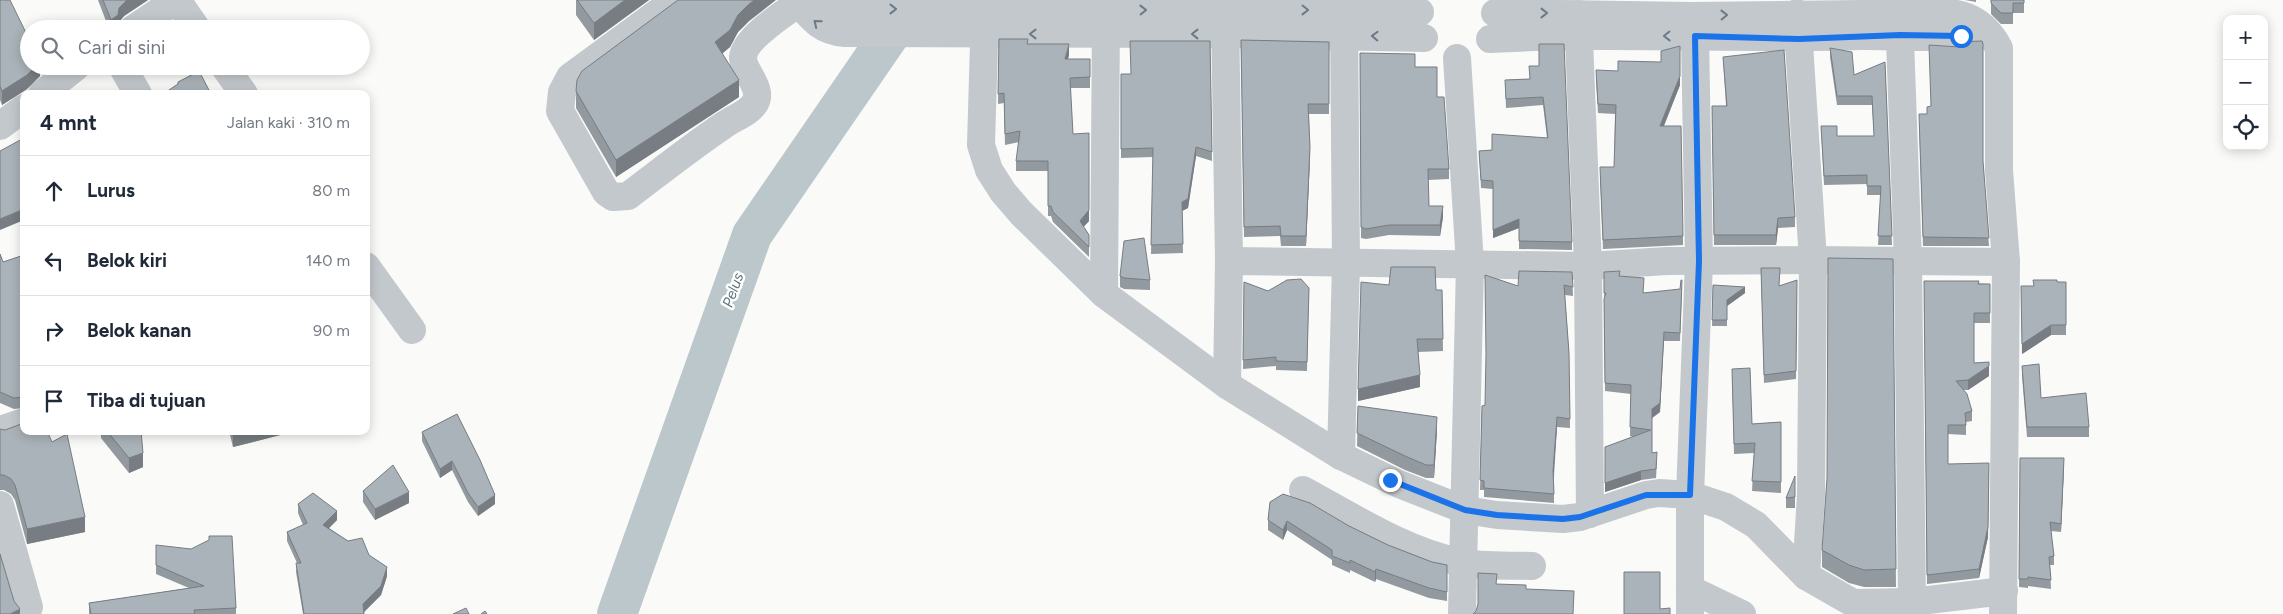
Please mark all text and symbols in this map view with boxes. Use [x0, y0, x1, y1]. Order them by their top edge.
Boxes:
one-way arrow [890, 4, 898, 14]
one-way arrow [1140, 5, 1147, 15]
one-way arrow [1302, 5, 1310, 15]
one-way arrow [1540, 8, 1548, 19]
one-way arrow [1720, 10, 1728, 20]
map controls [2223, 15, 2268, 150]
button: + [2223, 15, 2268, 60]
one-way arrow [813, 19, 822, 28]
search box [20, 20, 370, 75]
route start [1950, 25, 1973, 48]
one-way arrow [1028, 29, 1036, 39]
one-way arrow [1191, 29, 1198, 39]
one-way arrow [1371, 30, 1379, 41]
one-way arrow [1663, 31, 1671, 41]
icon: search [38, 34, 66, 62]
text: Cari di sini [78, 36, 165, 59]
button: − [2223, 60, 2268, 105]
button: locate [2223, 105, 2268, 150]
text: 4 mnt [40, 110, 97, 135]
text: Jalan kaki · 310 m [227, 113, 350, 132]
icon: ahead [40, 177, 68, 205]
text: Lurus [87, 179, 135, 202]
text: 80 m [312, 181, 350, 200]
icon: left [40, 247, 68, 275]
text: Belok kiri [87, 249, 167, 272]
text: 140 m [306, 251, 350, 270]
water label: Pelus [718, 270, 748, 310]
icon: right [40, 317, 68, 345]
text: Belok kanan [87, 319, 191, 342]
text: 90 m [313, 321, 350, 340]
icon: arrive [40, 387, 68, 415]
text: Tiba di tujuan [87, 389, 206, 412]
route end [1379, 469, 1402, 492]

